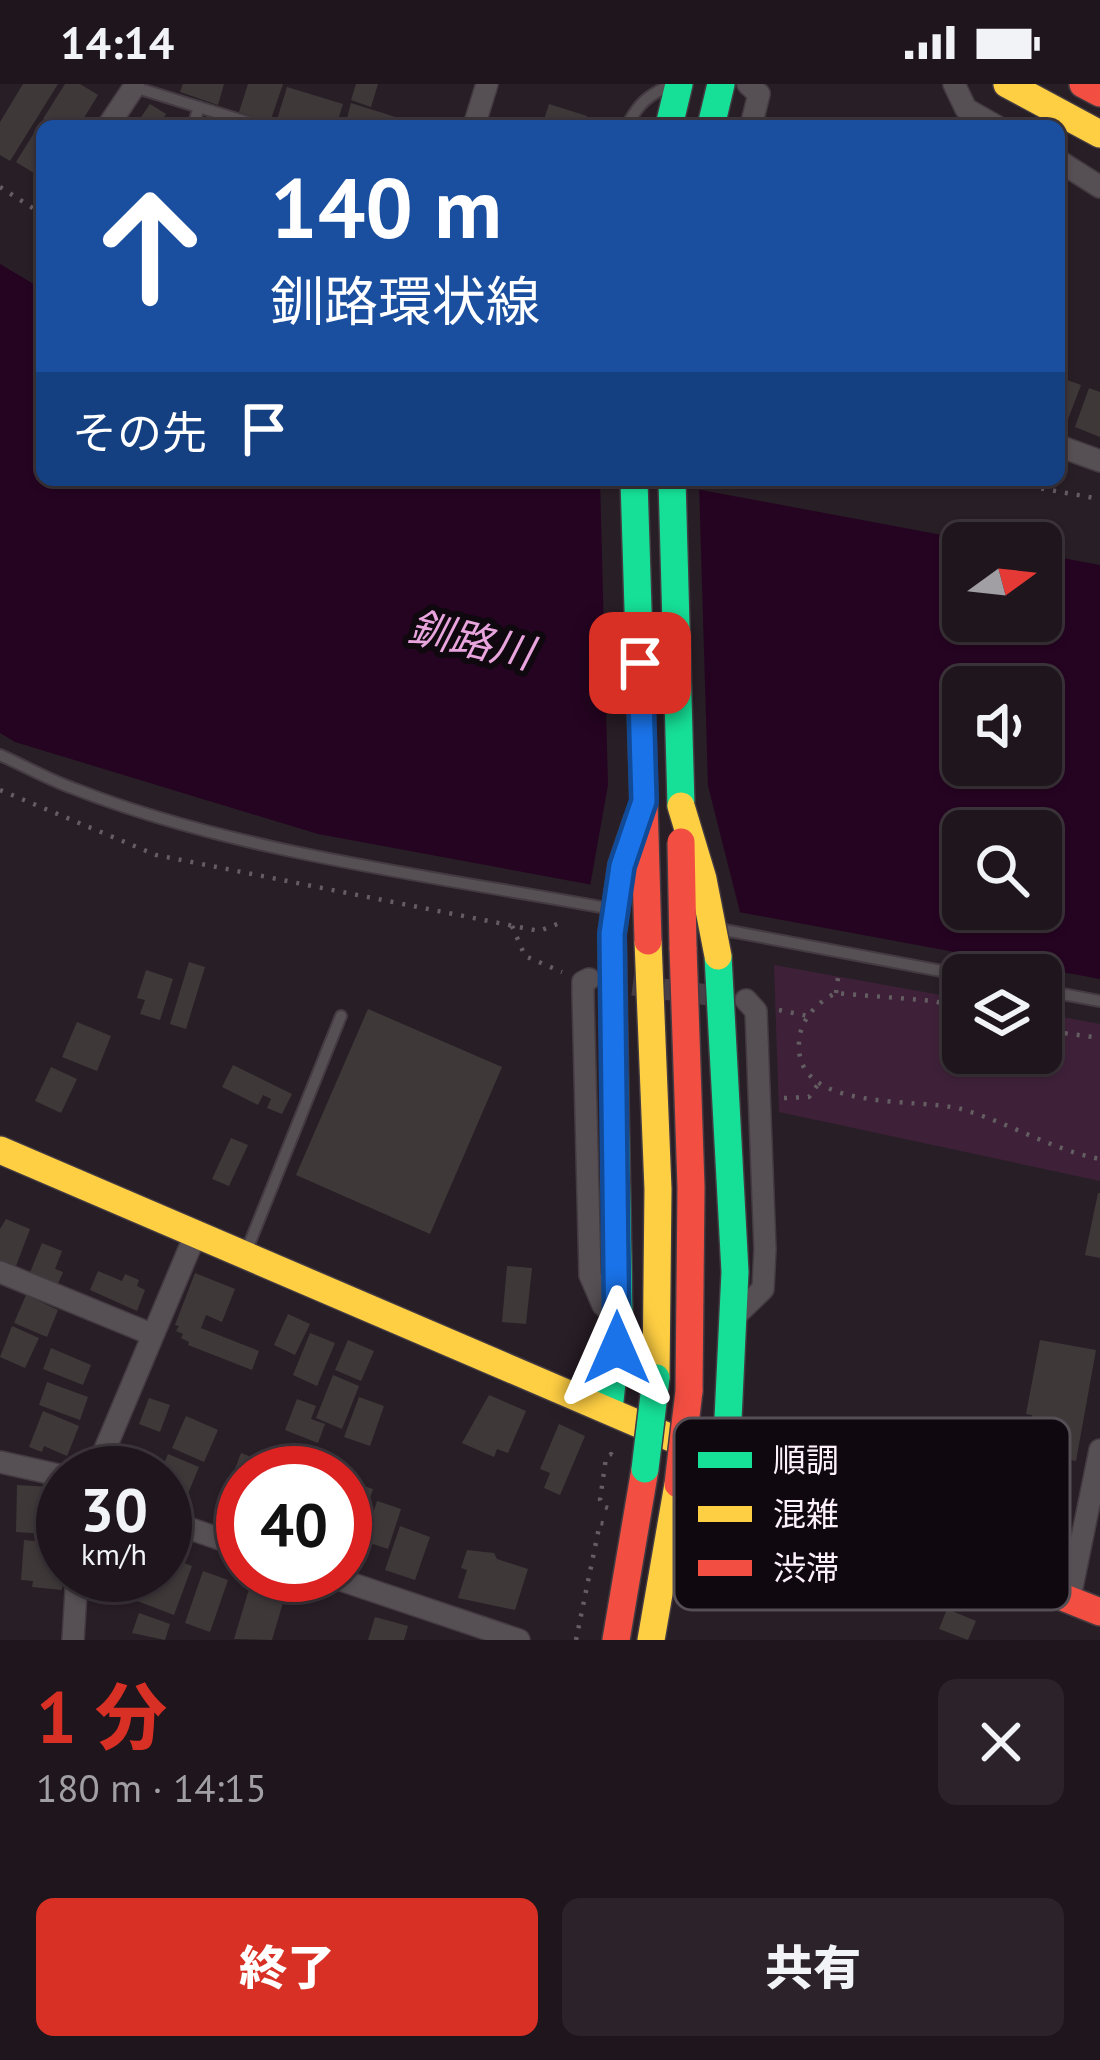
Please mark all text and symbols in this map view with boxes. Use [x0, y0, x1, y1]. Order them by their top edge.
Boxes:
text: 14:14 [60, 13, 174, 71]
text: 140 m [270, 152, 502, 261]
icon: ahead [72, 168, 228, 324]
text: 釧路環状線 [270, 266, 540, 336]
icon: arrive [231, 396, 297, 462]
text: その先 [72, 403, 207, 461]
north arrow [942, 522, 1062, 642]
map controls [942, 522, 1062, 1074]
water label: 釧路川 [404, 599, 543, 681]
pin [589, 612, 691, 714]
icon: arrive [607, 630, 673, 696]
button: sound [942, 666, 1062, 786]
button: search [942, 810, 1062, 930]
button: layers [942, 954, 1062, 1074]
position arrow [554, 1285, 680, 1411]
legend [674, 1418, 1070, 1610]
text: 順調 [773, 1438, 839, 1481]
speed limit sign: 40 [216, 1446, 372, 1602]
text: 30 [80, 1470, 148, 1548]
text: 混雑 [773, 1492, 839, 1535]
text: km/h [81, 1534, 147, 1573]
text: 渋滞 [773, 1546, 839, 1589]
text: 1 分 [36, 1670, 167, 1763]
button: close [938, 1679, 1064, 1805]
text: 180 m · 14:15 [36, 1762, 267, 1813]
button: 終了 [36, 1898, 538, 2036]
button: 共有 [562, 1898, 1064, 2036]

